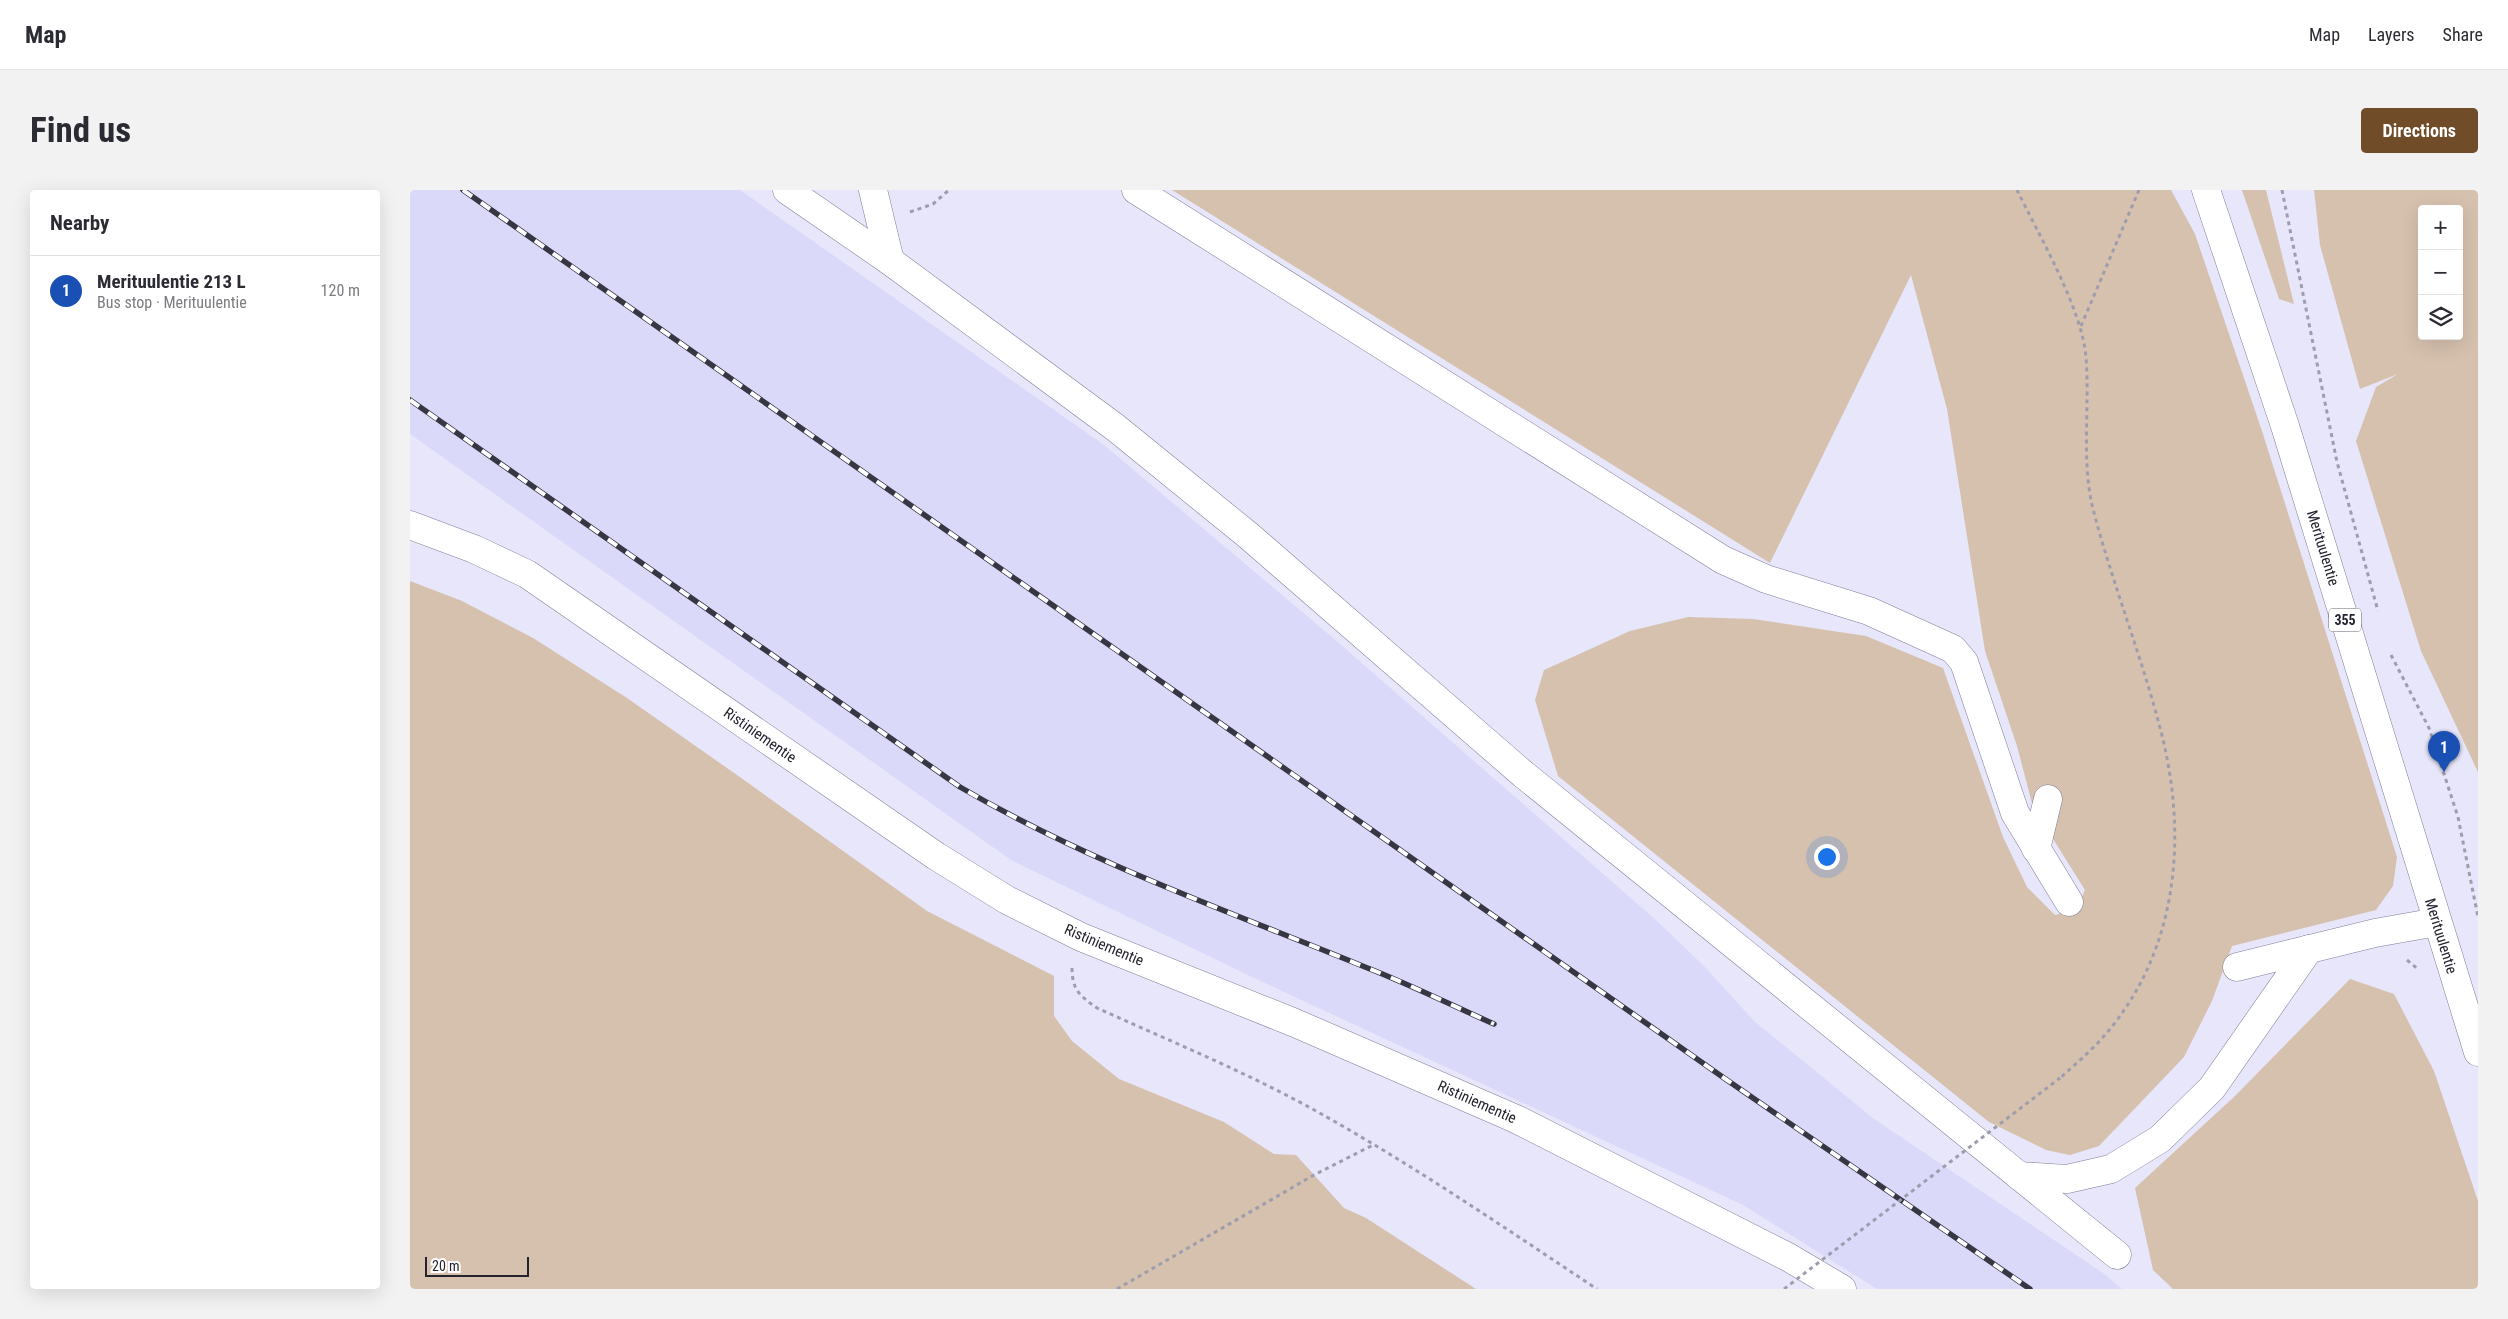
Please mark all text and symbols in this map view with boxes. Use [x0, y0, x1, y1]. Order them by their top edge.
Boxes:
text: Map [25, 21, 66, 49]
text: Map [2309, 24, 2340, 45]
text: Layers [2368, 24, 2415, 45]
text: Share [2443, 24, 2483, 45]
button: Directions [2361, 108, 2478, 153]
text: Find us [30, 110, 131, 151]
map controls [2418, 205, 2463, 340]
button: + [2418, 205, 2463, 250]
text: Nearby [50, 211, 109, 235]
button: − [2418, 250, 2463, 295]
text: Merituulentie 213 L [97, 270, 246, 293]
text: 1 [62, 281, 70, 300]
text: 120 m [321, 281, 360, 300]
text: Bus stop · Merituulentie [97, 293, 247, 312]
button: layers [2418, 295, 2463, 340]
street label: Merituulentie [2303, 508, 2343, 588]
road number: 355 [2329, 608, 2361, 632]
street label: Ristiniementie [720, 703, 800, 767]
pin: 1 [2428, 731, 2460, 772]
your location [1814, 844, 1840, 870]
street label: Merituulentie [2421, 896, 2461, 976]
street label: Ristiniementie [1062, 920, 1146, 970]
street label: Ristiniementie [1435, 1077, 1519, 1127]
scale bar [425, 1254, 529, 1277]
text: 20 m [432, 1258, 460, 1274]

